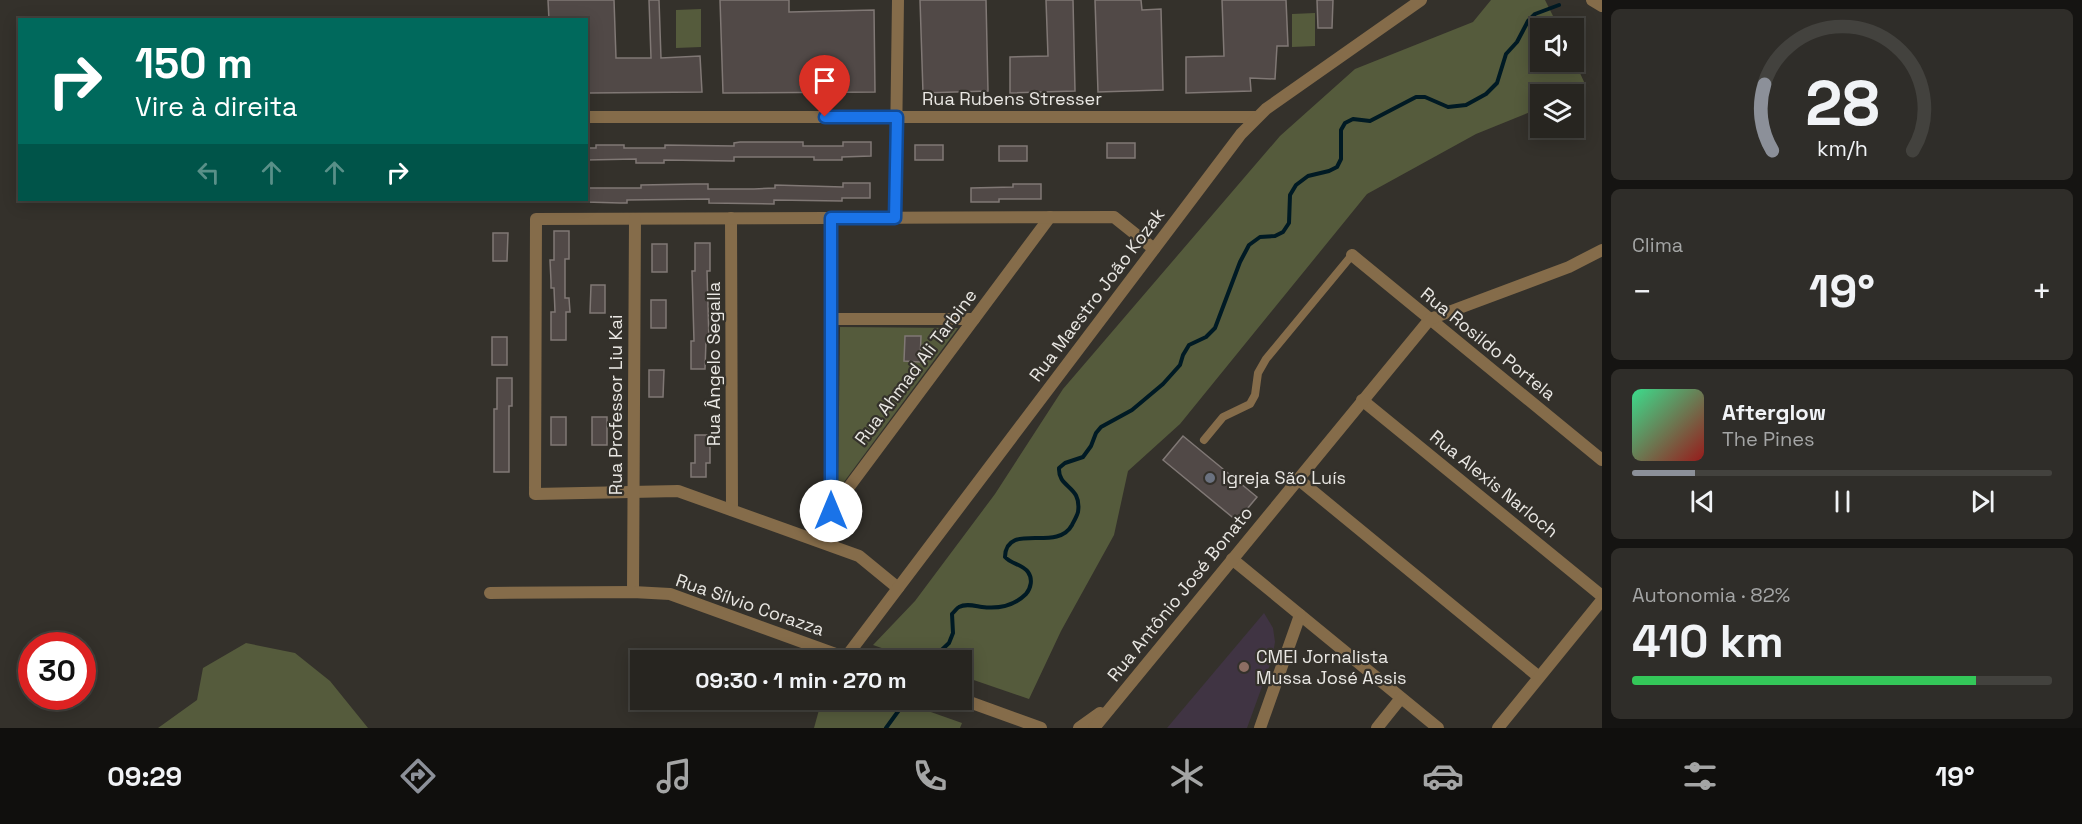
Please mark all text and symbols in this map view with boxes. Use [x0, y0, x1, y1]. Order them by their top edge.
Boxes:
map controls [1530, 18, 1584, 138]
button: sound [1530, 18, 1584, 72]
text: 150 m [135, 37, 253, 90]
icon: right [36, 42, 114, 120]
pin [799, 55, 850, 117]
icon: arrive [808, 64, 841, 97]
text: 28 [1805, 65, 1879, 144]
button: layers [1530, 84, 1584, 138]
street label: Rua Rubens Stresser [922, 87, 1102, 110]
text: Vire à direita [135, 89, 298, 124]
text: km/h [1816, 136, 1868, 163]
icon: left [192, 156, 225, 189]
icon: ahead [255, 156, 288, 189]
icon: ahead [318, 156, 351, 189]
icon: right [381, 156, 414, 189]
street label: Rua Maestro João Kozak [1024, 203, 1170, 386]
text: Clima [1632, 232, 1683, 258]
text: 19° [1809, 263, 1875, 320]
text: − [1632, 271, 1652, 313]
text: + [2032, 271, 2052, 313]
street label: Rua Ângelo Segalla [702, 282, 725, 446]
street label: Rua Rosildo Portela [1416, 282, 1561, 405]
street label: Rua Ahmad Ali Tarbine [849, 284, 982, 449]
street label: Rua Professor Liu Kai [604, 315, 627, 495]
text: Afterglow [1722, 398, 1826, 426]
street label: Rua Alexis Narloch [1425, 425, 1563, 542]
text: The Pines [1722, 426, 1815, 452]
place label: Igreja São Luís [1222, 466, 1346, 489]
marker: Igreja São Luís [1203, 471, 1217, 485]
position arrow [799, 479, 863, 543]
icon: previous [1686, 485, 1719, 518]
icon: pause [1826, 485, 1859, 518]
icon: next [1966, 485, 1999, 518]
street label: Rua Antônio José Bonato [1102, 502, 1257, 686]
street label: Rua Sílvio Corazza [673, 568, 827, 641]
text: Autonomia · 82% [1632, 582, 1790, 608]
text: 410 km [1632, 613, 1784, 670]
speed limit sign: 30 [18, 632, 96, 710]
place label: CMEI Jornalista Mussa José Assis [1256, 645, 1407, 689]
marker: CMEI Jornalista Mussa José Assis [1237, 660, 1251, 674]
text: 09:30 · 1 min · 270 m [695, 666, 907, 694]
icon: directions [397, 755, 439, 797]
icon: music [653, 755, 695, 797]
icon: phone [909, 755, 951, 797]
icon: climate [1166, 755, 1208, 797]
icon: car [1422, 755, 1464, 797]
icon: filters [1679, 755, 1721, 797]
text: 09:29 [107, 759, 182, 794]
text: 19° [1935, 759, 1975, 794]

